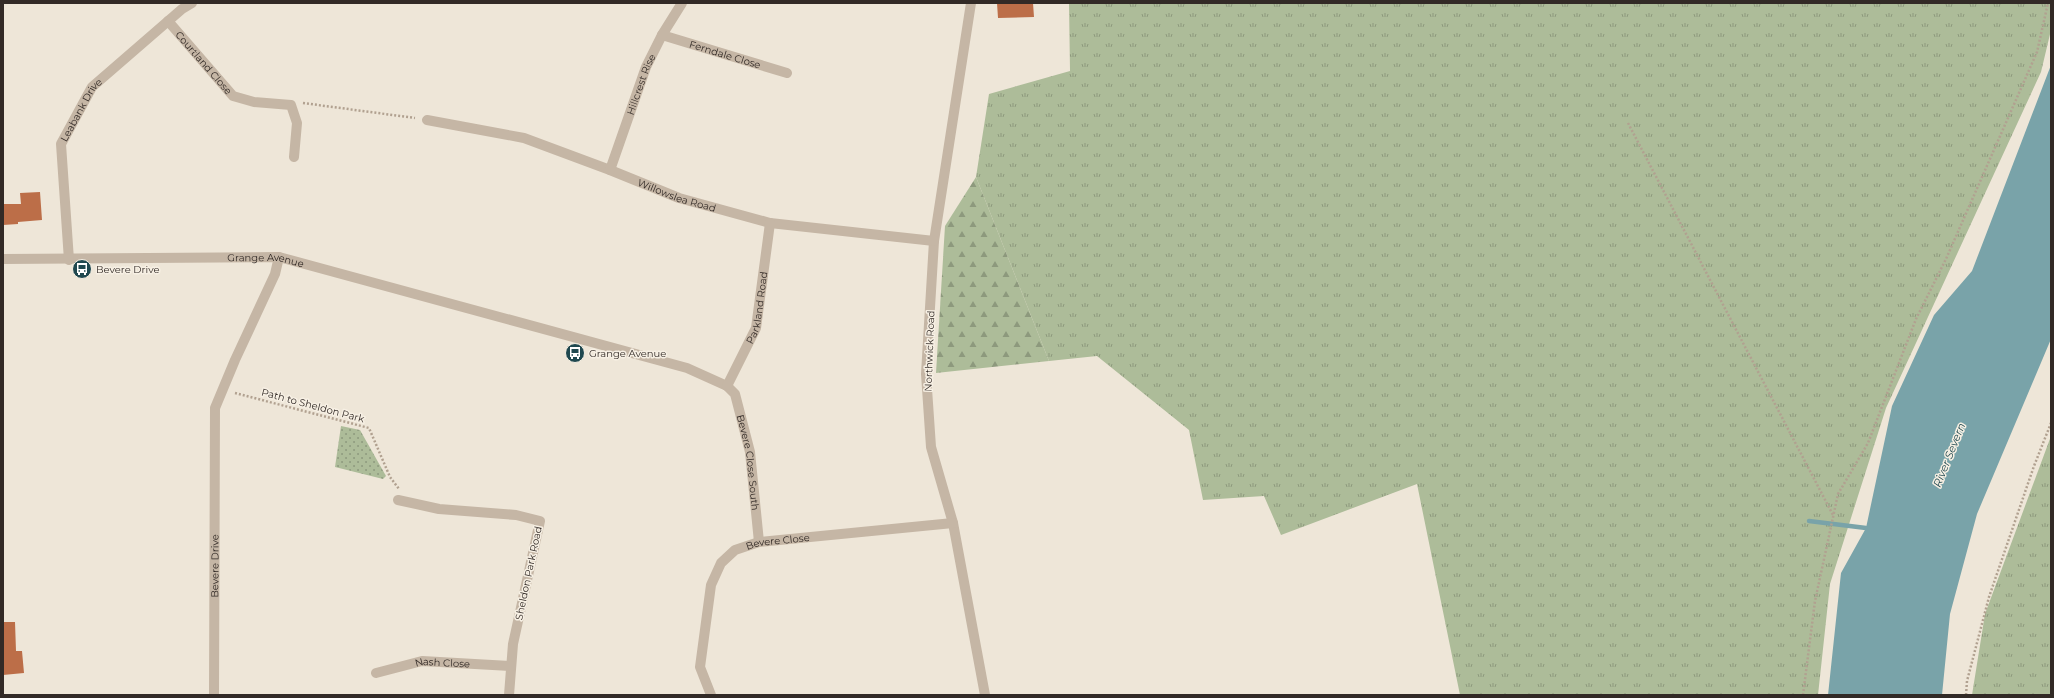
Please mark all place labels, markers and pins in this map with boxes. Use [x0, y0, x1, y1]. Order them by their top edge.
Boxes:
bus stop icon: Bevere Drive [71, 258, 93, 280]
place label: Bevere Drive [96, 263, 160, 276]
bus stop icon: Grange Avenue [564, 342, 586, 364]
place label: Grange Avenue [589, 347, 666, 360]

